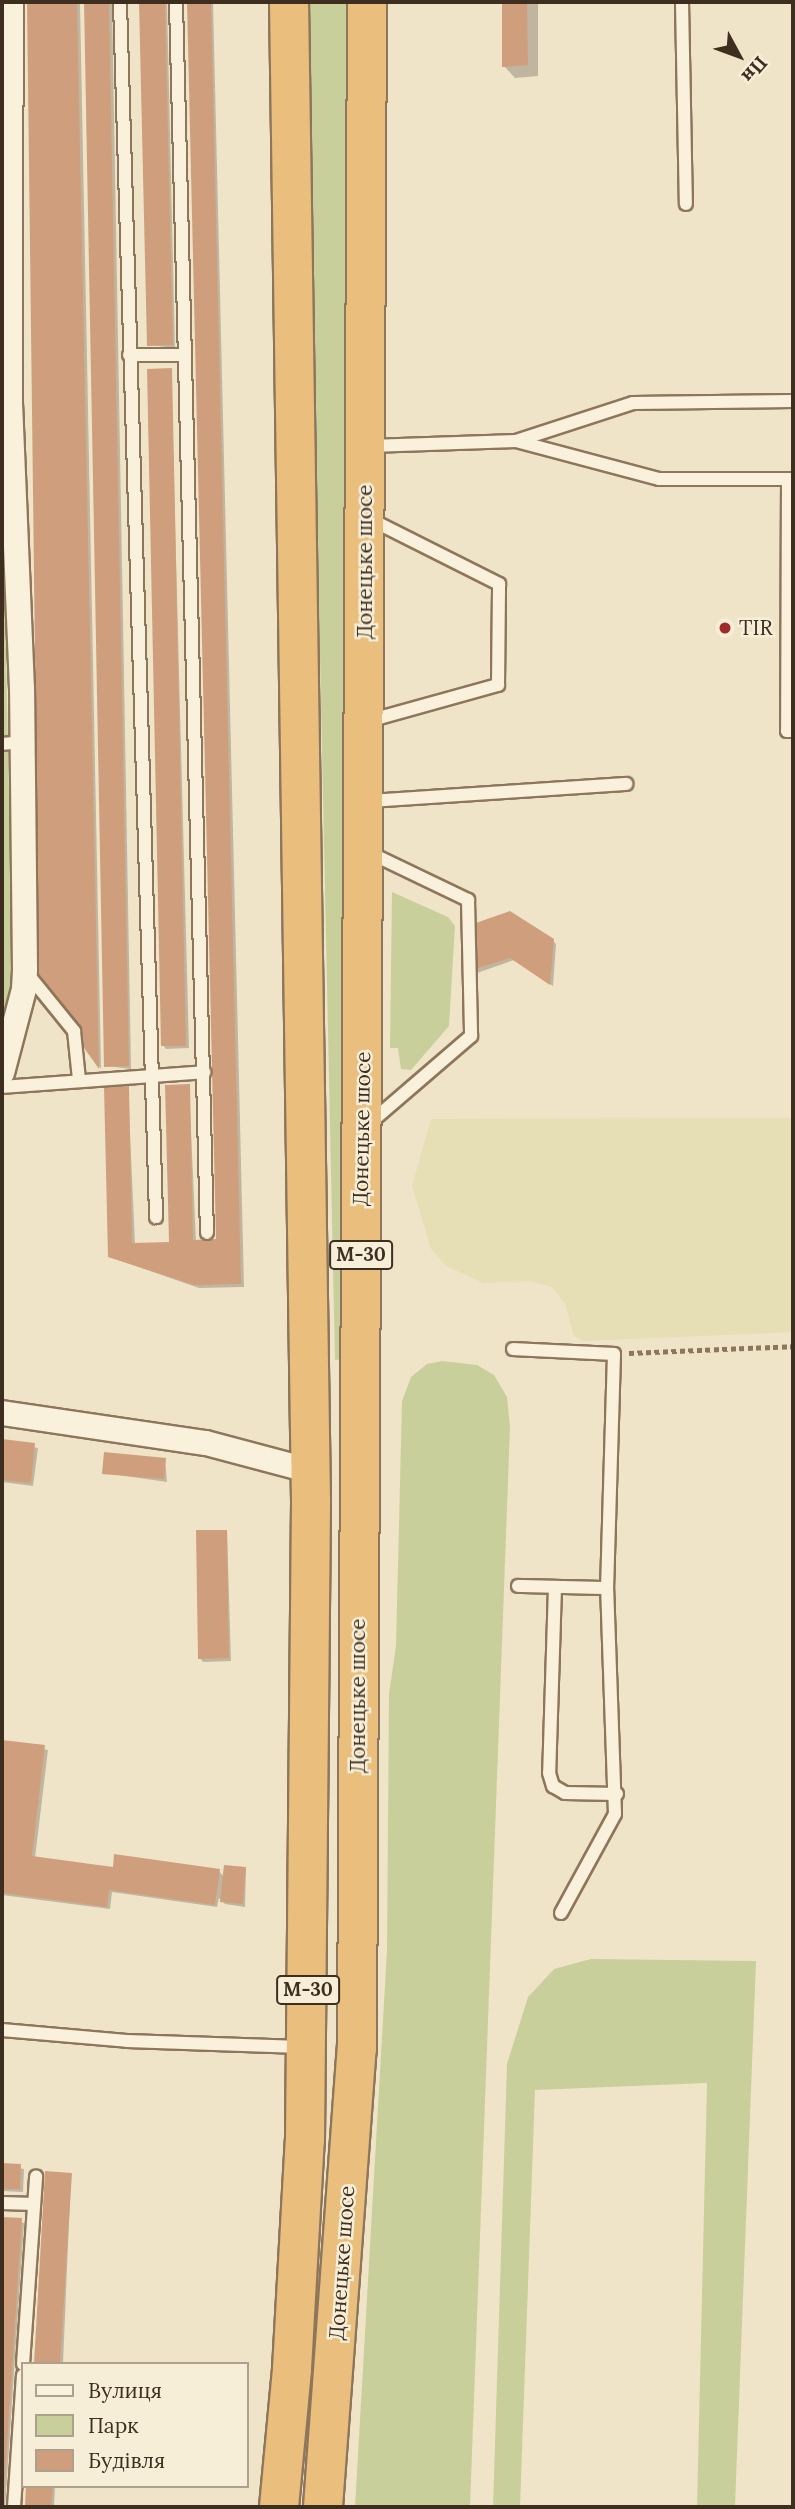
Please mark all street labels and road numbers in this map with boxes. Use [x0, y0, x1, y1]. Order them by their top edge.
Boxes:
street label: Донецьке шосе [352, 485, 378, 639]
street label: Донецьке шосе [348, 1051, 376, 1207]
road number: М-30 [328, 1240, 394, 1270]
street label: Донецьке шосе [345, 1619, 371, 1773]
road number: М-30 [275, 1974, 341, 2006]
street label: Донецьке шосе [324, 2185, 360, 2341]

